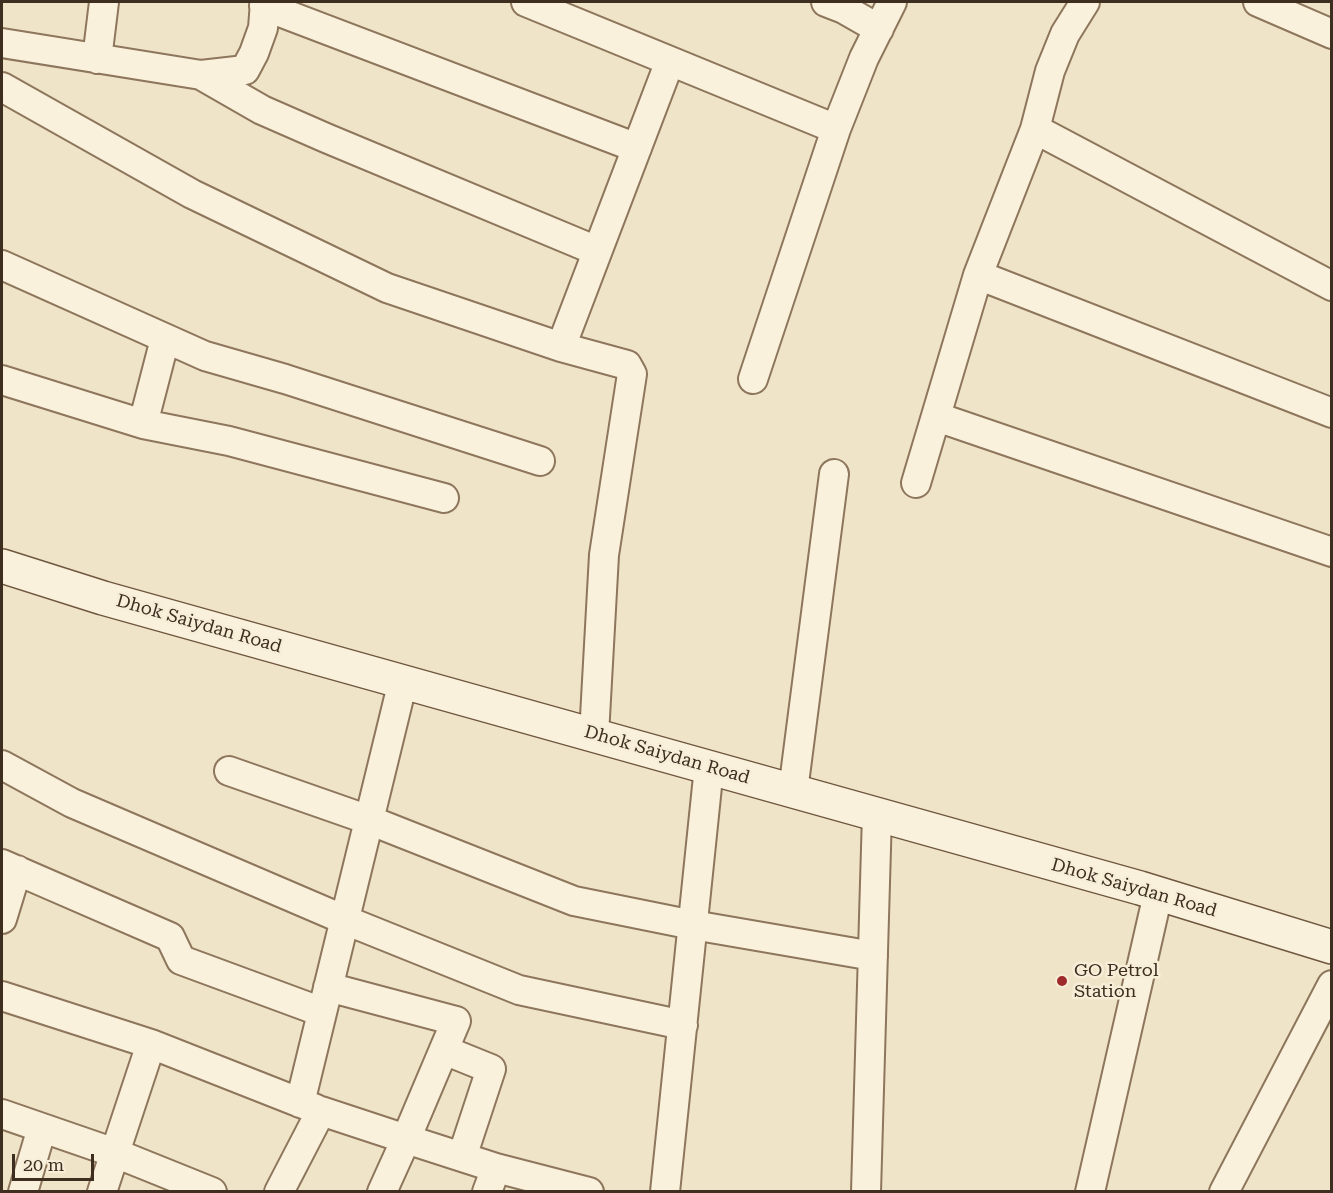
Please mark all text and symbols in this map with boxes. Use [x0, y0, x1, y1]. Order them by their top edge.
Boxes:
street label: Dhok Saiydan Road [114, 590, 284, 658]
street label: Dhok Saiydan Road [582, 721, 752, 789]
street label: Dhok Saiydan Road [1049, 854, 1219, 922]
place label: GO Petrol Station [1074, 960, 1158, 1002]
marker: GO Petrol Station [1055, 974, 1069, 988]
scale bar [15, 1142, 98, 1180]
text: 20 m [23, 1154, 64, 1175]

